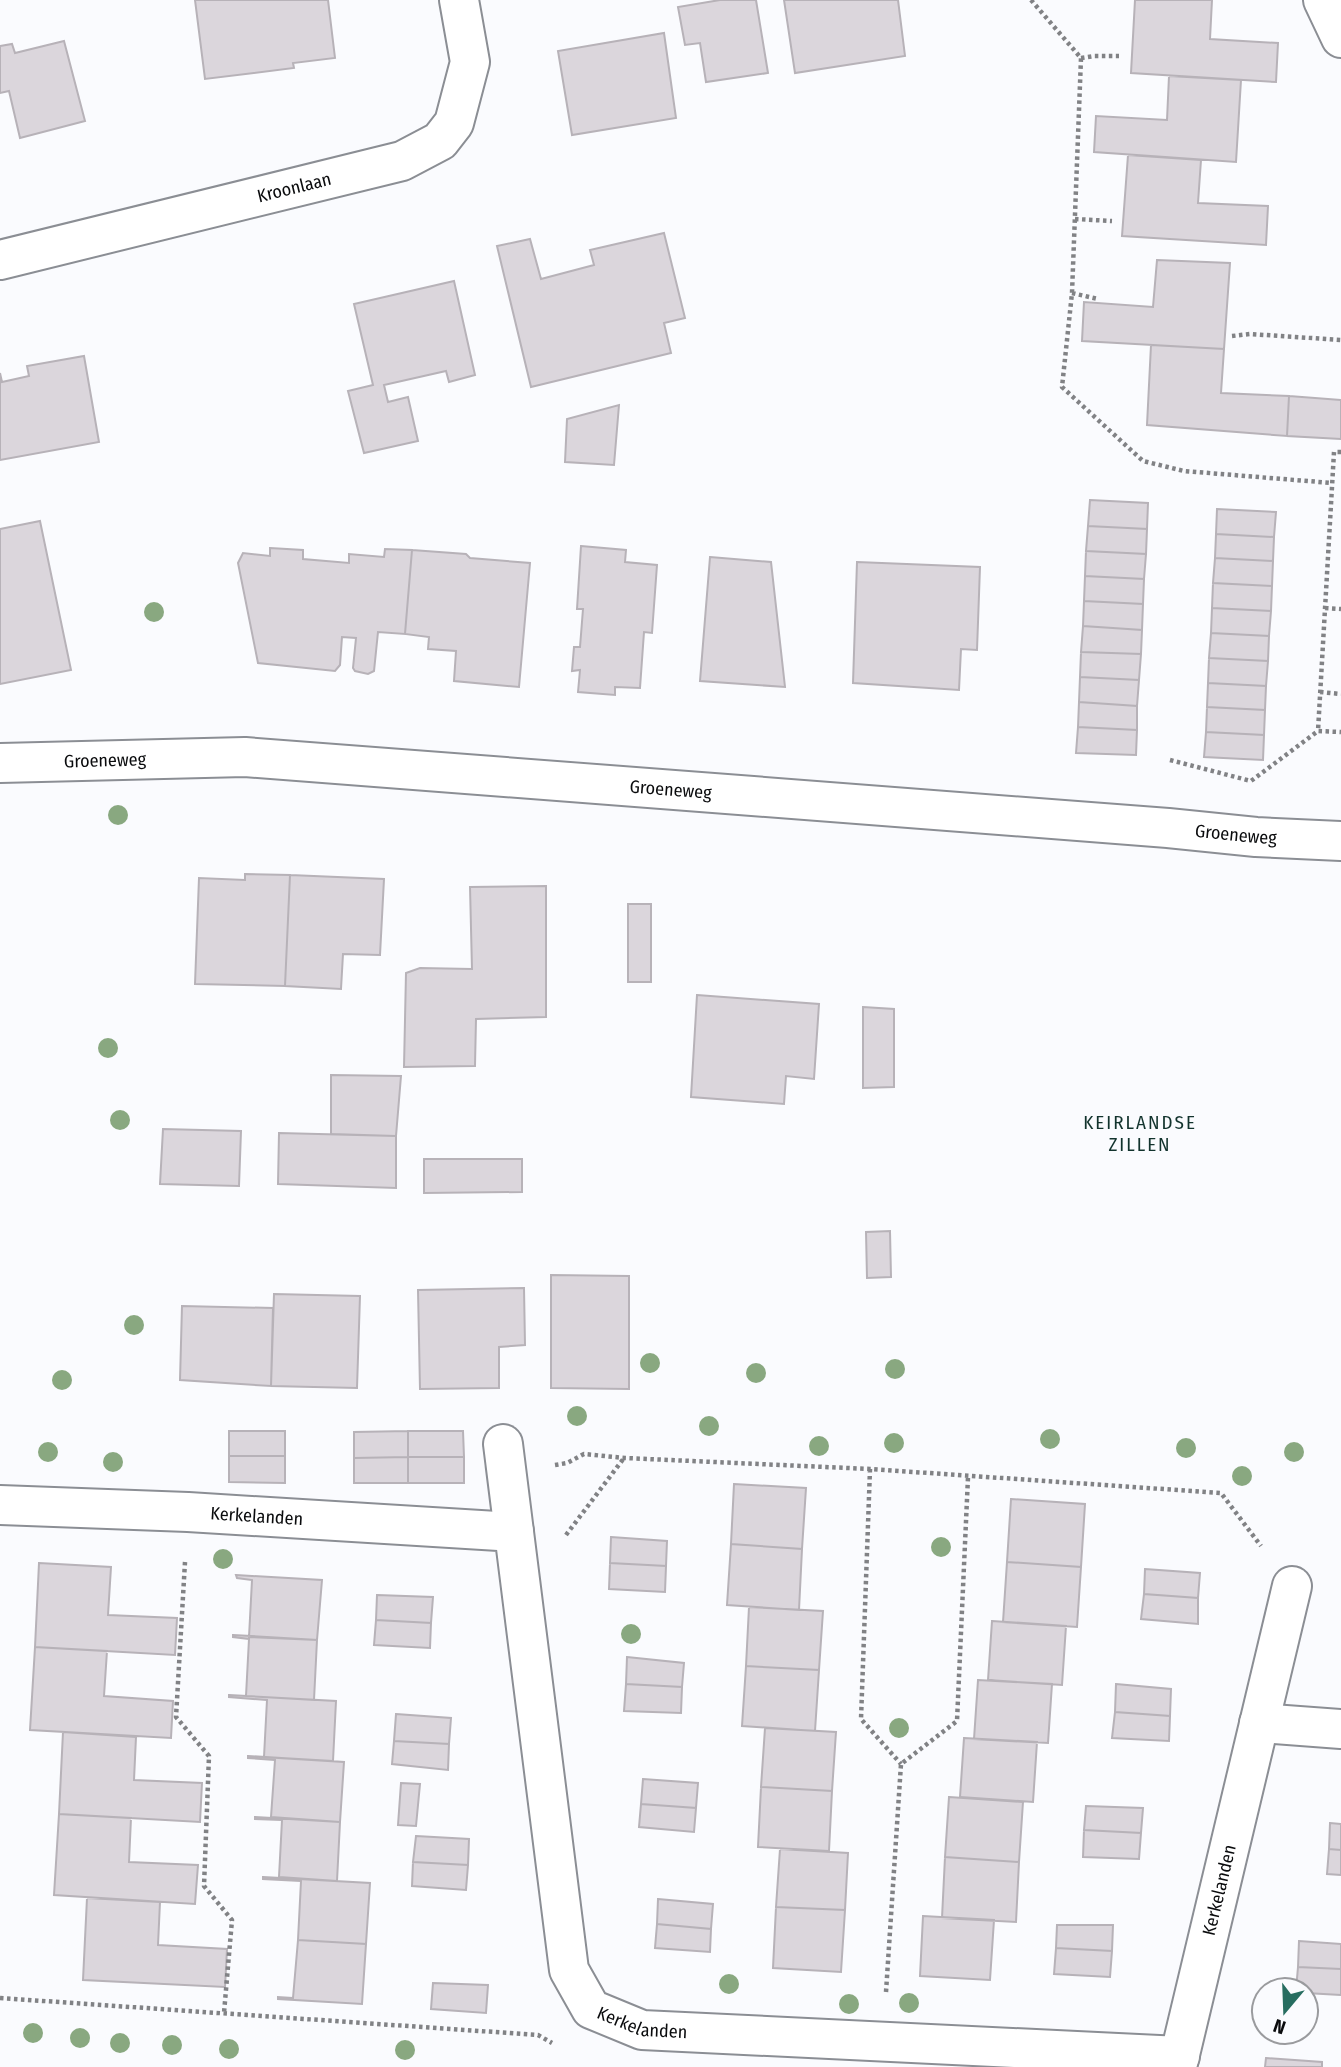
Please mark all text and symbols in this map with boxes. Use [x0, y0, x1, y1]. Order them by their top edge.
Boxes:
street label: Kroonlaan [255, 168, 333, 207]
street label: Groeneweg [64, 748, 147, 772]
street label: Groeneweg [629, 776, 713, 804]
street label: Groeneweg [1194, 820, 1278, 849]
district label: KEIRLANDSE ZILLEN [1083, 1111, 1197, 1156]
street label: Kerkelanden [210, 1502, 304, 1530]
street label: Kerkelanden [1198, 1842, 1241, 1938]
north arrow [1250, 1976, 1320, 2046]
street label: Kerkelanden [594, 2002, 688, 2043]
text: N [1270, 2014, 1289, 2039]

